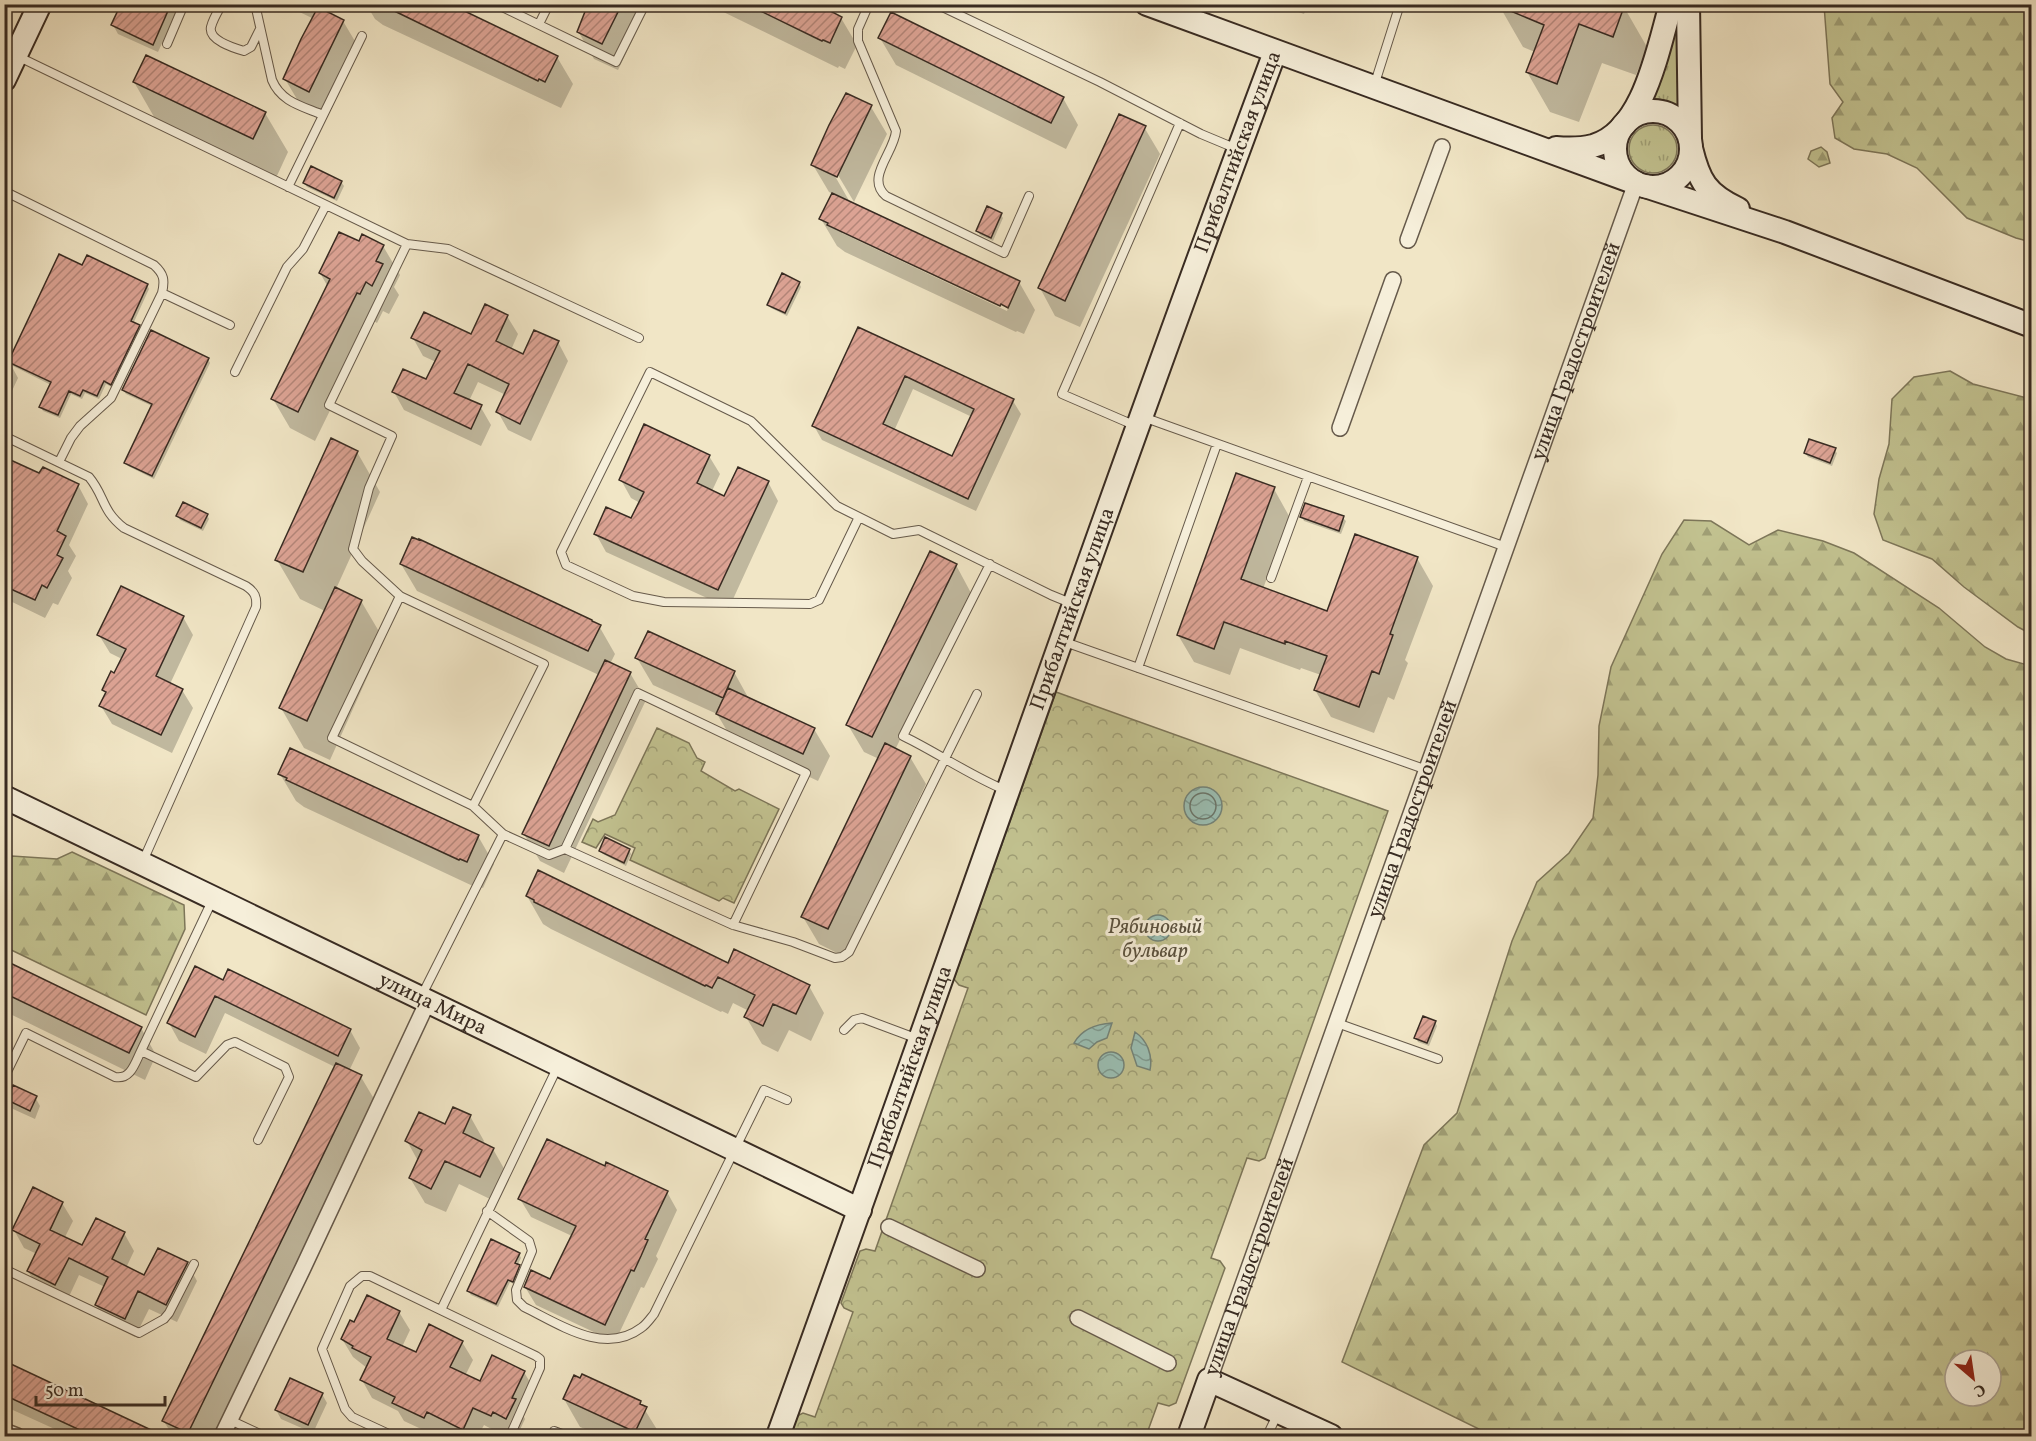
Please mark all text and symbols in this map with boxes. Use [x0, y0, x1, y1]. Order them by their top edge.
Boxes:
street label: Прибалтийская улица [1187, 47, 1289, 257]
street label: улица Градостроителей [1524, 238, 1628, 465]
street label: Прибалтийская улица [1023, 503, 1122, 714]
street label: улица Градостроителей [1360, 696, 1465, 922]
park label: Рябиновый бульвар [1108, 913, 1203, 966]
street label: Прибалтийская улица [861, 961, 960, 1172]
street label: улица Мира [373, 965, 492, 1042]
street label: улица Градостроителей [1197, 1154, 1302, 1380]
north arrow [1943, 1348, 2003, 1408]
scale bar [36, 1369, 165, 1407]
text: С [1969, 1377, 1989, 1401]
text: 50 m [45, 1379, 84, 1404]

